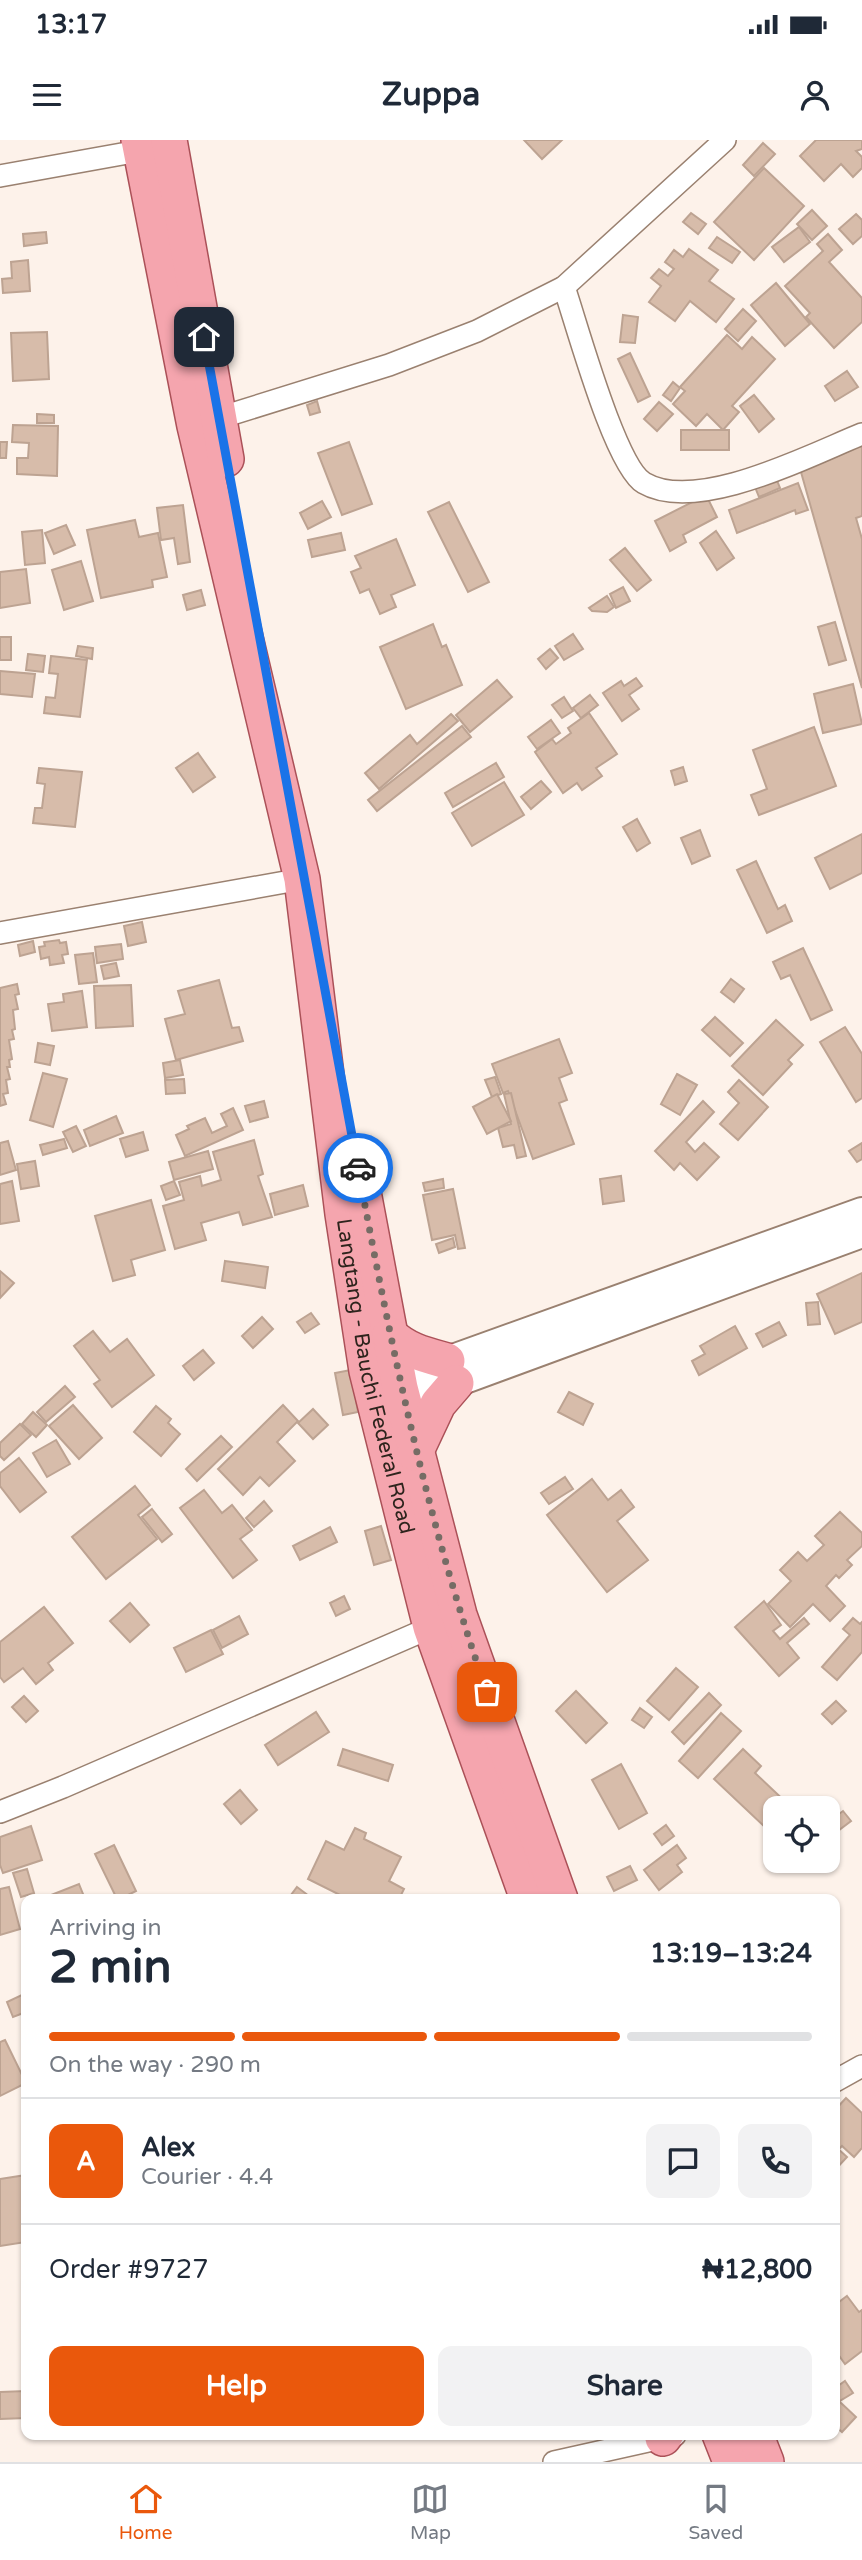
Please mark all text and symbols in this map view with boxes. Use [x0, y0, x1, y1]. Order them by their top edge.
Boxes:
text: 13:17 [35, 9, 107, 40]
icon: menu [28, 76, 66, 114]
text: Zuppa [382, 76, 480, 114]
icon: person [796, 76, 834, 114]
pin [174, 307, 234, 367]
icon: home [185, 318, 223, 356]
courier [323, 1133, 393, 1203]
icon: car [339, 1149, 377, 1187]
street label: Langtang - Bauchi Federal Road [331, 1217, 419, 1537]
pin [457, 1662, 517, 1722]
icon: bag [468, 1673, 506, 1711]
map controls [763, 1796, 840, 1873]
button: locate [763, 1796, 840, 1873]
text: Arriving in [49, 1914, 162, 1942]
text: 13:19–13:24 [650, 1938, 812, 1969]
text: 2 min [49, 1940, 172, 1995]
text: On the way · 290 m [49, 2051, 261, 2079]
button: chat [646, 2124, 720, 2198]
button: phone [738, 2124, 812, 2198]
text: Alex [141, 2132, 195, 2163]
text: A [76, 2146, 96, 2177]
text: Courier · 4.4 [141, 2163, 273, 2191]
text: Order #9727 [49, 2254, 209, 2285]
text: ₦12,800 [702, 2254, 812, 2285]
button: Help [49, 2346, 424, 2426]
button: Share [438, 2346, 812, 2426]
tab: Home [119, 2480, 173, 2544]
tab: Map [410, 2480, 451, 2544]
tab: Saved [688, 2480, 743, 2544]

